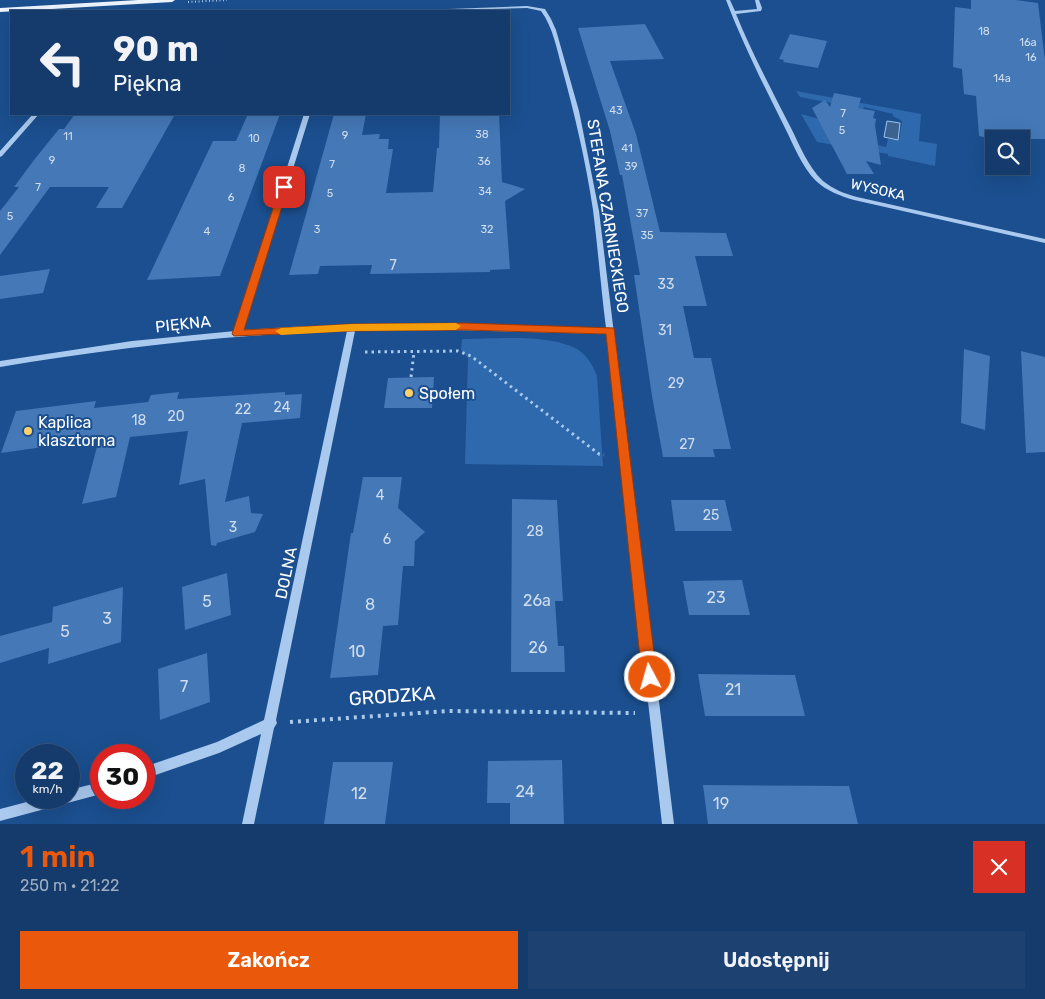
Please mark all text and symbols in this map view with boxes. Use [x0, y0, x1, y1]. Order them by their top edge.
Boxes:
house number: 18 [978, 25, 990, 38]
text: 90 m [113, 28, 199, 70]
icon: left [30, 30, 95, 95]
house number: 16a [1019, 36, 1037, 49]
house number: 16 [1025, 51, 1037, 64]
text: Piękna [113, 70, 182, 97]
house number: 14a [993, 72, 1011, 85]
house number: 43 [609, 104, 623, 117]
house number: 7 [840, 107, 846, 120]
street label: STEFANA CZARNIECKIEGO [583, 118, 633, 314]
house number: 5 [839, 124, 846, 137]
house number: 38 [475, 128, 489, 141]
house number: 9 [342, 129, 348, 142]
house number: 11 [63, 130, 73, 143]
map controls [985, 130, 1030, 175]
button: search [985, 130, 1030, 175]
house number: 10 [248, 132, 260, 145]
house number: 41 [621, 142, 633, 155]
house number: 9 [49, 154, 55, 167]
house number: 36 [477, 155, 491, 168]
house number: 7 [329, 158, 335, 171]
house number: 39 [624, 160, 638, 173]
house number: 8 [239, 162, 246, 175]
pin [263, 166, 305, 208]
icon: arrive [270, 173, 298, 201]
street label: WYSOKA [849, 175, 908, 205]
house number: 7 [35, 181, 41, 194]
house number: 34 [478, 185, 492, 198]
house number: 5 [327, 187, 334, 200]
house number: 6 [228, 191, 235, 204]
house number: 37 [636, 207, 648, 220]
house number: 5 [7, 210, 14, 223]
house number: 3 [314, 223, 321, 236]
house number: 32 [480, 223, 494, 236]
house number: 4 [204, 225, 211, 238]
house number: 35 [640, 229, 654, 242]
house number: 7 [389, 257, 397, 274]
house number: 33 [658, 276, 674, 293]
street label: PIĘKNA [154, 312, 212, 337]
house number: 31 [658, 322, 672, 339]
house number: 29 [668, 375, 684, 392]
place label: Społem [419, 384, 475, 403]
marker: Społem [403, 387, 415, 399]
house number: 24 [274, 399, 291, 416]
house number: 22 [235, 401, 251, 418]
house number: 20 [167, 408, 185, 425]
house number: 18 [132, 412, 147, 429]
place label: Kaplica klasztorna [38, 413, 115, 450]
marker: Kaplica klasztorna [22, 425, 34, 437]
house number: 27 [679, 436, 695, 453]
house number: 4 [376, 487, 385, 504]
house number: 25 [703, 507, 719, 524]
house number: 3 [229, 519, 237, 536]
house number: 28 [526, 523, 544, 540]
house number: 6 [383, 531, 391, 548]
street label: DOLNA [271, 545, 301, 601]
house number: 23 [706, 588, 726, 607]
house number: 26a [523, 591, 551, 610]
house number: 5 [202, 592, 212, 611]
house number: 8 [365, 595, 375, 614]
house number: 3 [102, 609, 112, 628]
house number: 5 [60, 622, 70, 641]
house number: 26 [528, 638, 548, 657]
house number: 10 [348, 642, 366, 661]
position arrow [623, 650, 675, 702]
house number: 7 [180, 677, 188, 696]
house number: 21 [725, 680, 741, 699]
street label: GRODZKA [348, 681, 436, 710]
speed limit sign: 30 [90, 744, 155, 809]
text: 22 [31, 756, 64, 785]
text: km/h [33, 782, 62, 796]
house number: 24 [515, 782, 535, 801]
house number: 12 [351, 784, 367, 803]
house number: 19 [713, 794, 729, 813]
text: 1 min [20, 839, 95, 875]
button: close [973, 841, 1025, 893]
text: 250 m · 21:22 [20, 876, 119, 895]
button: Zakończ [20, 931, 518, 989]
button: Udostępnij [528, 931, 1025, 989]

